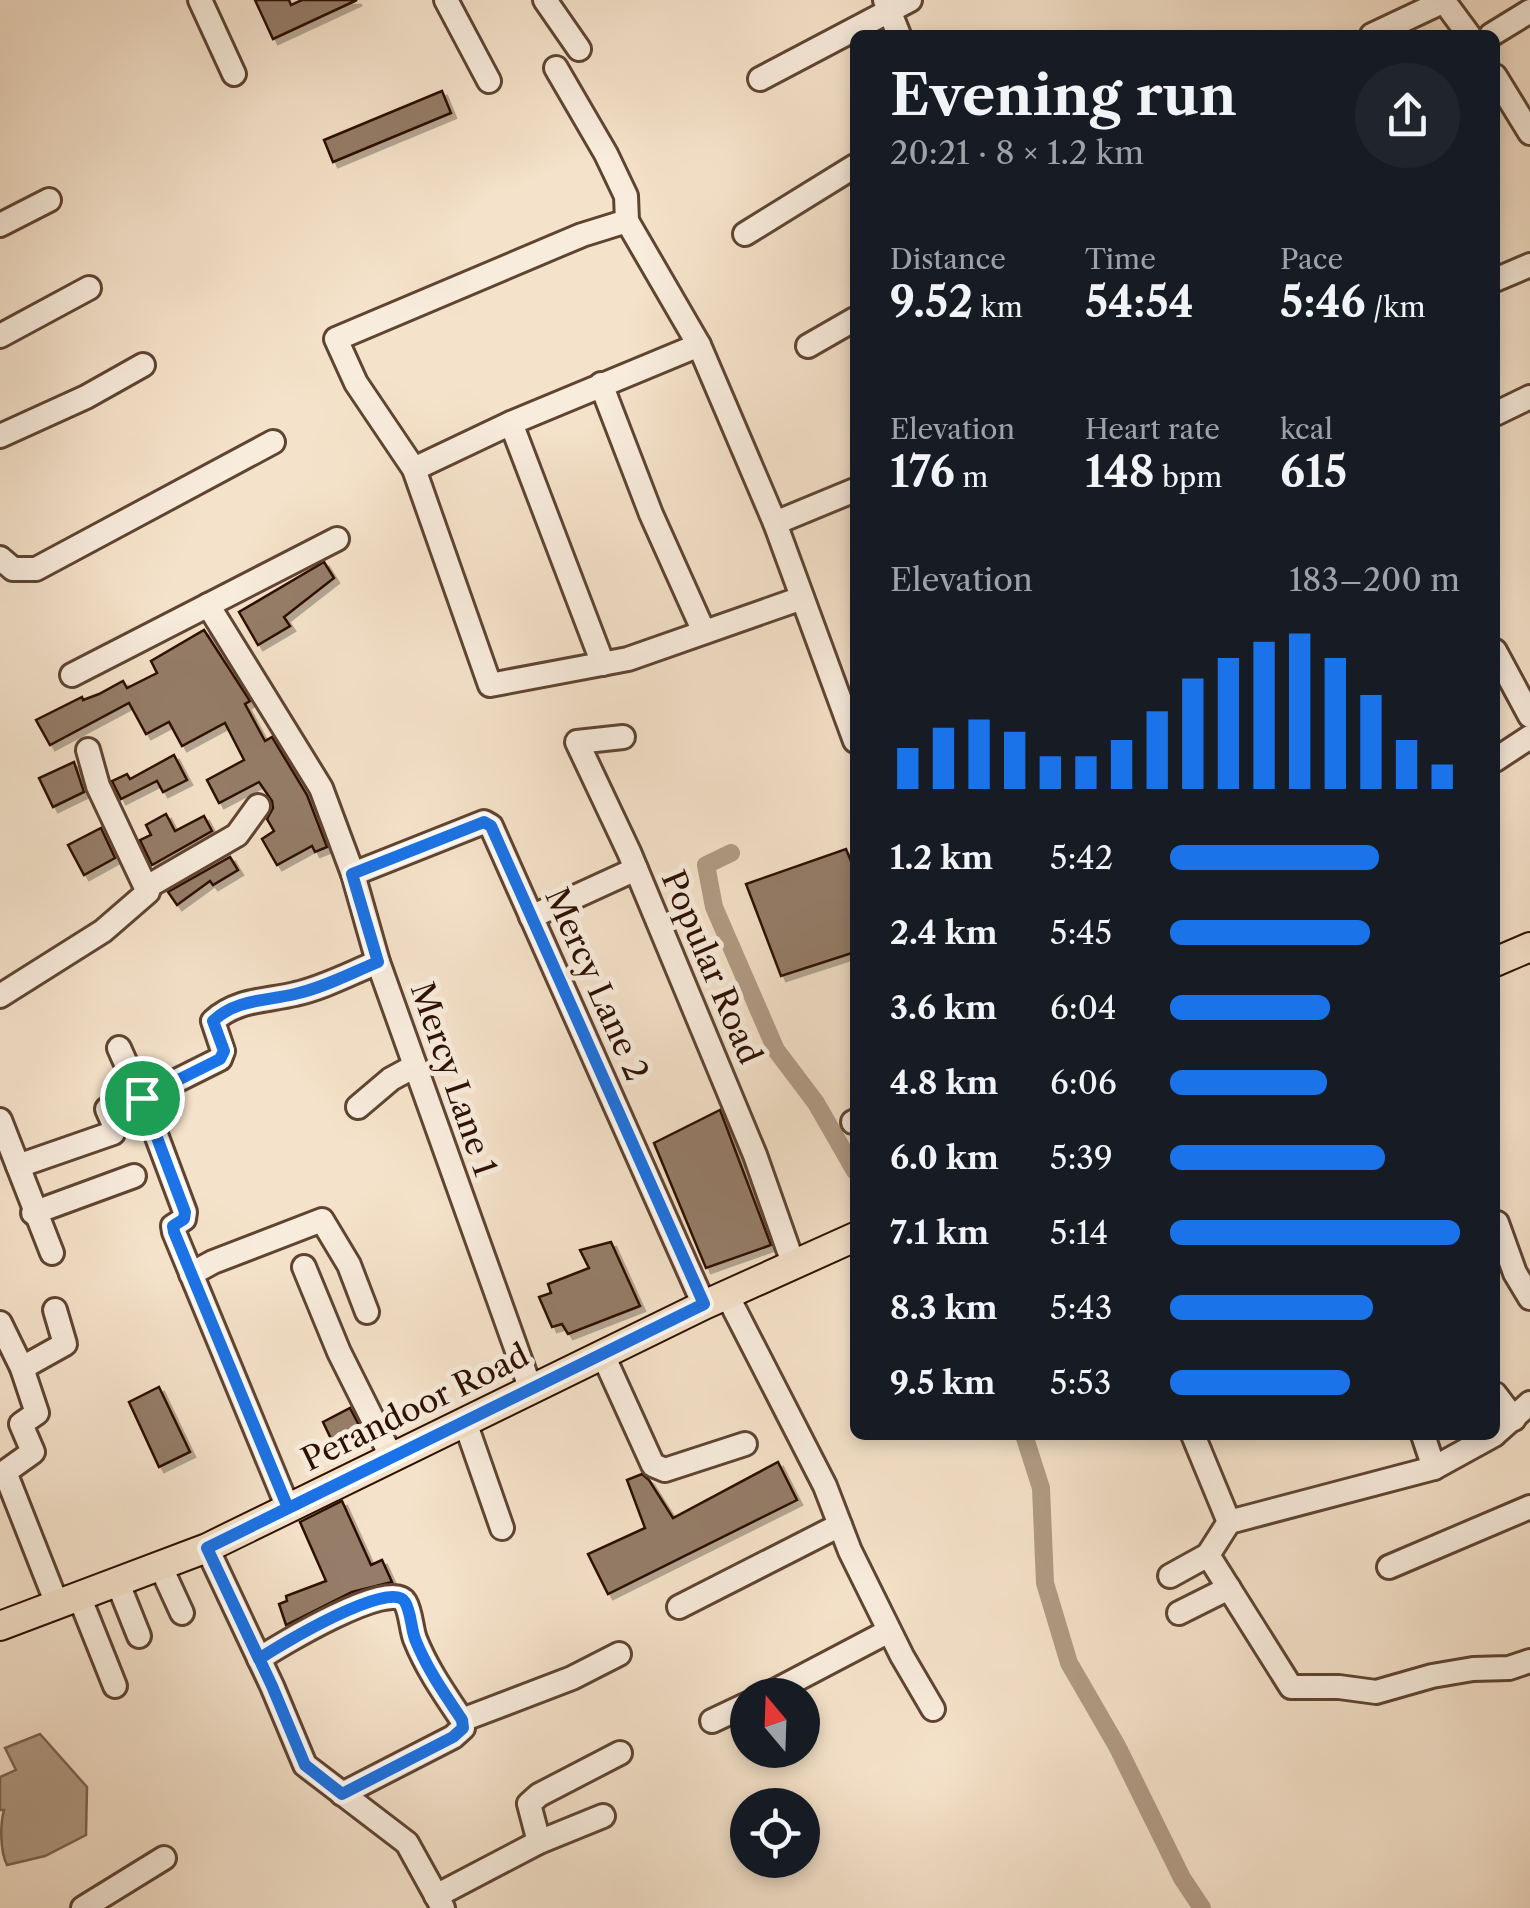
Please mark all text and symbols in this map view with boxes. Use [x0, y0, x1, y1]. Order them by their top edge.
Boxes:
text: Evening run [890, 62, 1237, 129]
button: share [1355, 63, 1460, 168]
text: 20:21 · 8 × 1.2 km [890, 133, 1144, 172]
text: Distance [890, 242, 1006, 276]
text: Time [1085, 242, 1156, 276]
text: Pace [1280, 242, 1343, 276]
text: 9.52 [890, 276, 973, 328]
text: 54:54 [1085, 276, 1194, 328]
text: 5:46 [1280, 276, 1366, 328]
text: km [973, 290, 1023, 324]
text: /km [1366, 290, 1425, 324]
text: Elevation [890, 412, 1015, 446]
text: Heart rate [1085, 412, 1220, 446]
text: kcal [1280, 412, 1333, 446]
text: 176 [890, 446, 955, 498]
text: 148 [1085, 446, 1155, 498]
text: 615 [1280, 446, 1347, 498]
text: m [955, 460, 988, 494]
text: bpm [1155, 460, 1222, 494]
text: Elevation [890, 560, 1033, 599]
text: 183–200 m [1289, 560, 1460, 599]
text: 1.2 km [890, 838, 993, 877]
text: 5:42 [1050, 838, 1113, 877]
street label: Popular Road [654, 864, 770, 1070]
street label: Mercy Lane 2 [537, 882, 657, 1086]
text: 2.4 km [890, 913, 998, 952]
text: 5:45 [1050, 913, 1112, 952]
street label: Mercy Lane 1 [403, 977, 505, 1181]
text: 3.6 km [890, 988, 997, 1027]
text: 6:04 [1050, 988, 1117, 1027]
pin [100, 1056, 185, 1141]
text: 4.8 km [890, 1063, 999, 1102]
text: 6:06 [1050, 1063, 1117, 1102]
icon: arrive [115, 1071, 170, 1126]
text: 6.0 km [890, 1138, 999, 1177]
text: 5:39 [1050, 1138, 1113, 1177]
text: 7.1 km [890, 1213, 989, 1252]
text: 5:14 [1050, 1213, 1108, 1252]
text: 8.3 km [890, 1288, 998, 1327]
text: 5:43 [1050, 1288, 1112, 1327]
street label: Perandoor Road [295, 1335, 535, 1479]
text: 9.5 km [890, 1363, 995, 1402]
text: 5:53 [1050, 1363, 1111, 1402]
north arrow [730, 1678, 820, 1768]
map controls [730, 1678, 820, 1878]
button: locate [730, 1788, 820, 1878]

